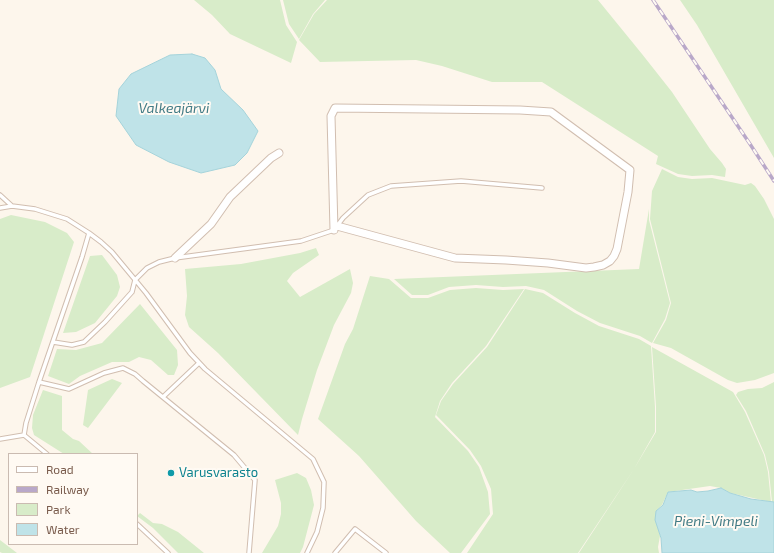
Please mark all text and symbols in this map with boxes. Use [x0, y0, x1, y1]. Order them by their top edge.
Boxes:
water label: Valkeajärvi [139, 100, 209, 116]
legend [8, 453, 138, 545]
text: Road [46, 462, 74, 476]
place label: Varusvarasto [179, 465, 258, 481]
marker: Varusvarasto [166, 468, 176, 478]
text: Railway [46, 482, 89, 496]
text: Park [46, 502, 71, 516]
water label: Pieni-Vimpeli [674, 513, 758, 529]
text: Water [46, 522, 80, 536]

